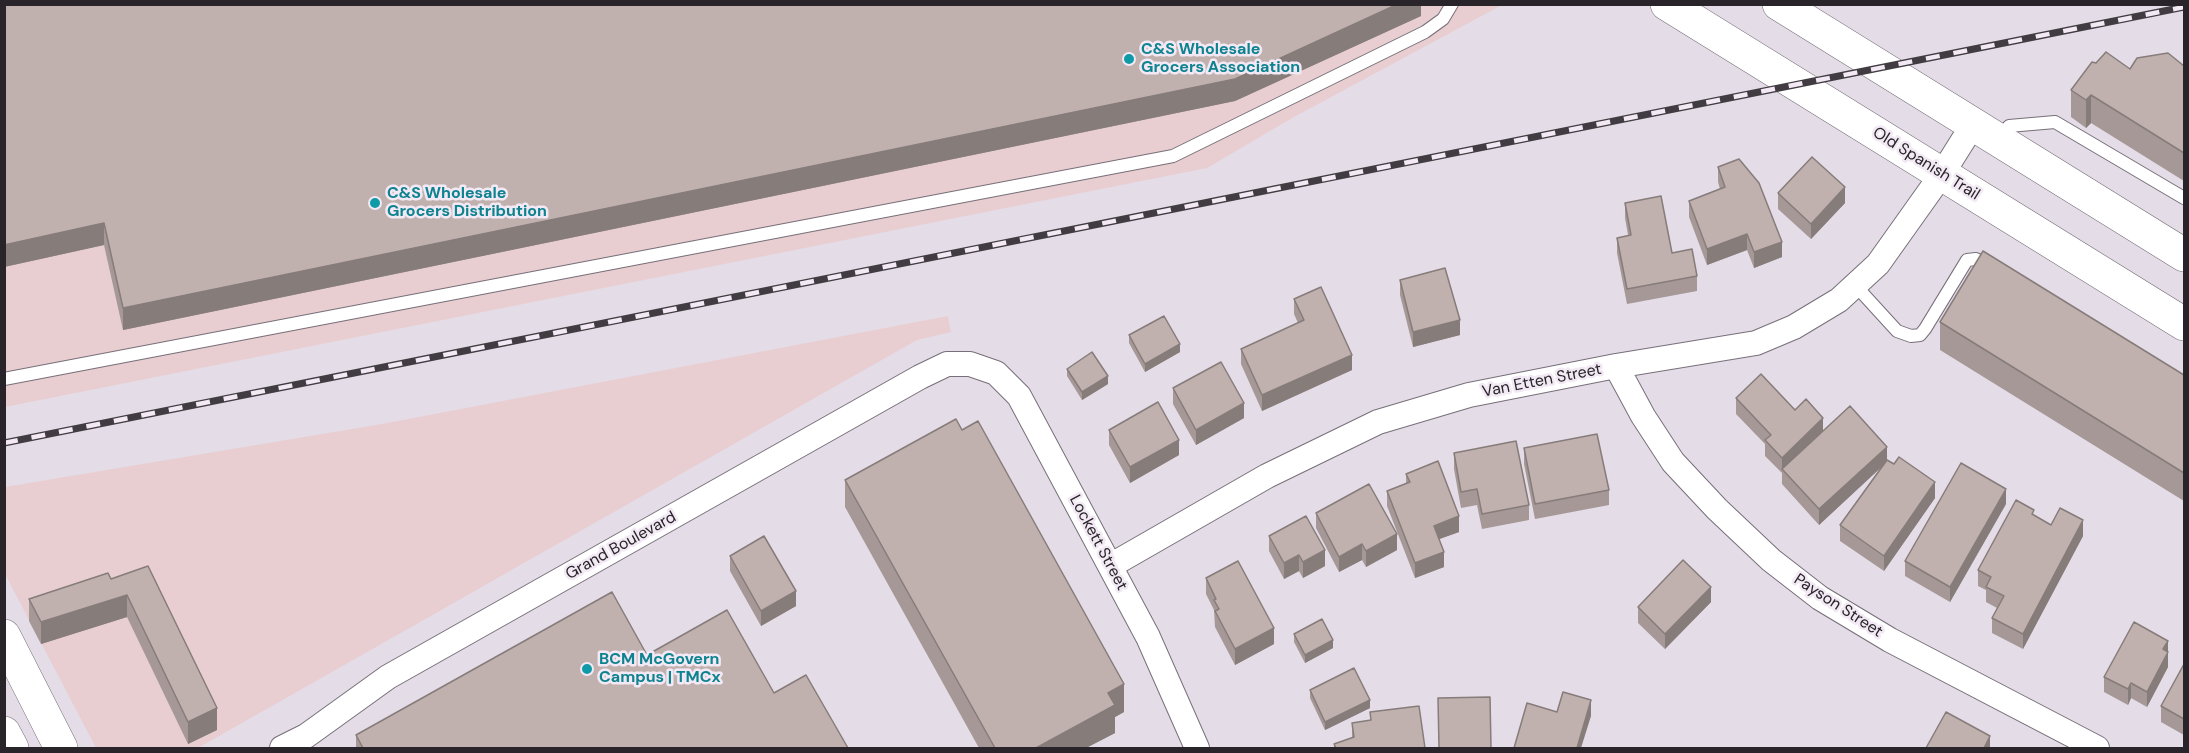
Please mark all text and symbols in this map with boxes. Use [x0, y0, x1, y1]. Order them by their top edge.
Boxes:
place label: C&S Wholesale Grocers Association [1141, 40, 1300, 78]
marker: C&S Wholesale Grocers Association [1122, 52, 1136, 66]
street label: Old Spanish Trail [1869, 123, 1983, 205]
place label: C&S Wholesale Grocers Distribution [387, 184, 547, 222]
marker: C&S Wholesale Grocers Distribution [368, 196, 382, 210]
street label: Van Etten Street [1481, 360, 1603, 402]
street label: Lockett Street [1065, 492, 1131, 594]
street label: Grand Boulevard [562, 508, 680, 584]
street label: Payson Street [1790, 570, 1886, 642]
place label: BCM McGovern Campus | TMCx [599, 650, 721, 688]
marker: BCM McGovern Campus | TMCx [580, 662, 594, 676]

